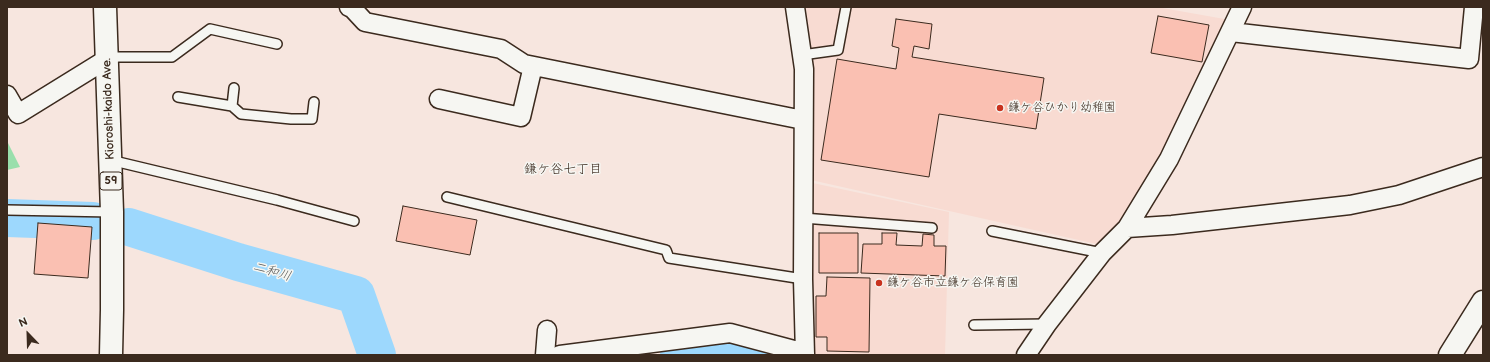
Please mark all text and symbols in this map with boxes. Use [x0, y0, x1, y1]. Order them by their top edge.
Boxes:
street label: Kioroshi-kaido Ave. [100, 58, 118, 160]
place label: 鎌ケ谷ひかり幼稚園 [1008, 101, 1116, 115]
marker: 鎌ケ谷ひかり幼稚園 [995, 103, 1005, 113]
district label: 鎌ケ谷七丁目 [524, 162, 602, 178]
road number: 59 [100, 172, 122, 190]
water label: 二和川 [251, 259, 293, 285]
place label: 鎌ケ谷市立鎌ケ谷保育園 [887, 276, 1019, 290]
marker: 鎌ケ谷市立鎌ケ谷保育園 [874, 278, 884, 288]
north arrow [8, 314, 48, 354]
text: N [17, 315, 29, 330]

